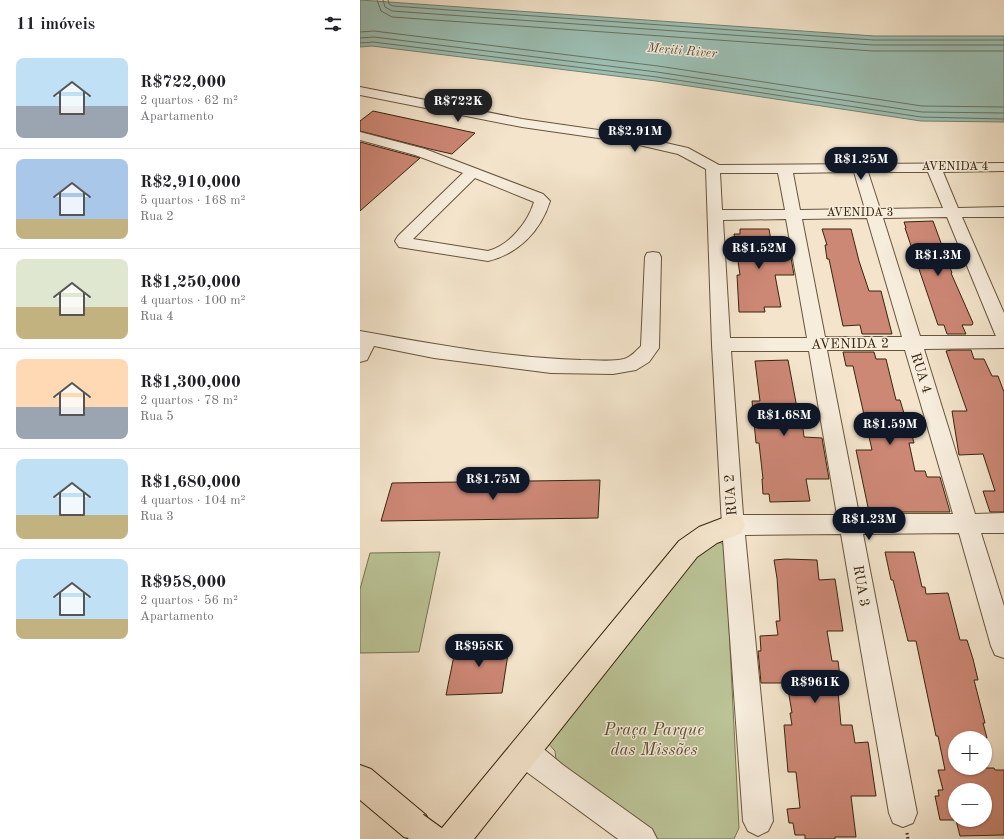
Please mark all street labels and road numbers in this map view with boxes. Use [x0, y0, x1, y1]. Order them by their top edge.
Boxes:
street label: AVENIDA 4 [922, 161, 988, 173]
street label: AVENIDA 3 [827, 207, 893, 219]
street label: AVENIDA 2 [811, 336, 889, 352]
street label: RUA 4 [908, 351, 934, 395]
street label: RUA 2 [723, 474, 739, 516]
street label: RUA 3 [850, 564, 872, 608]

